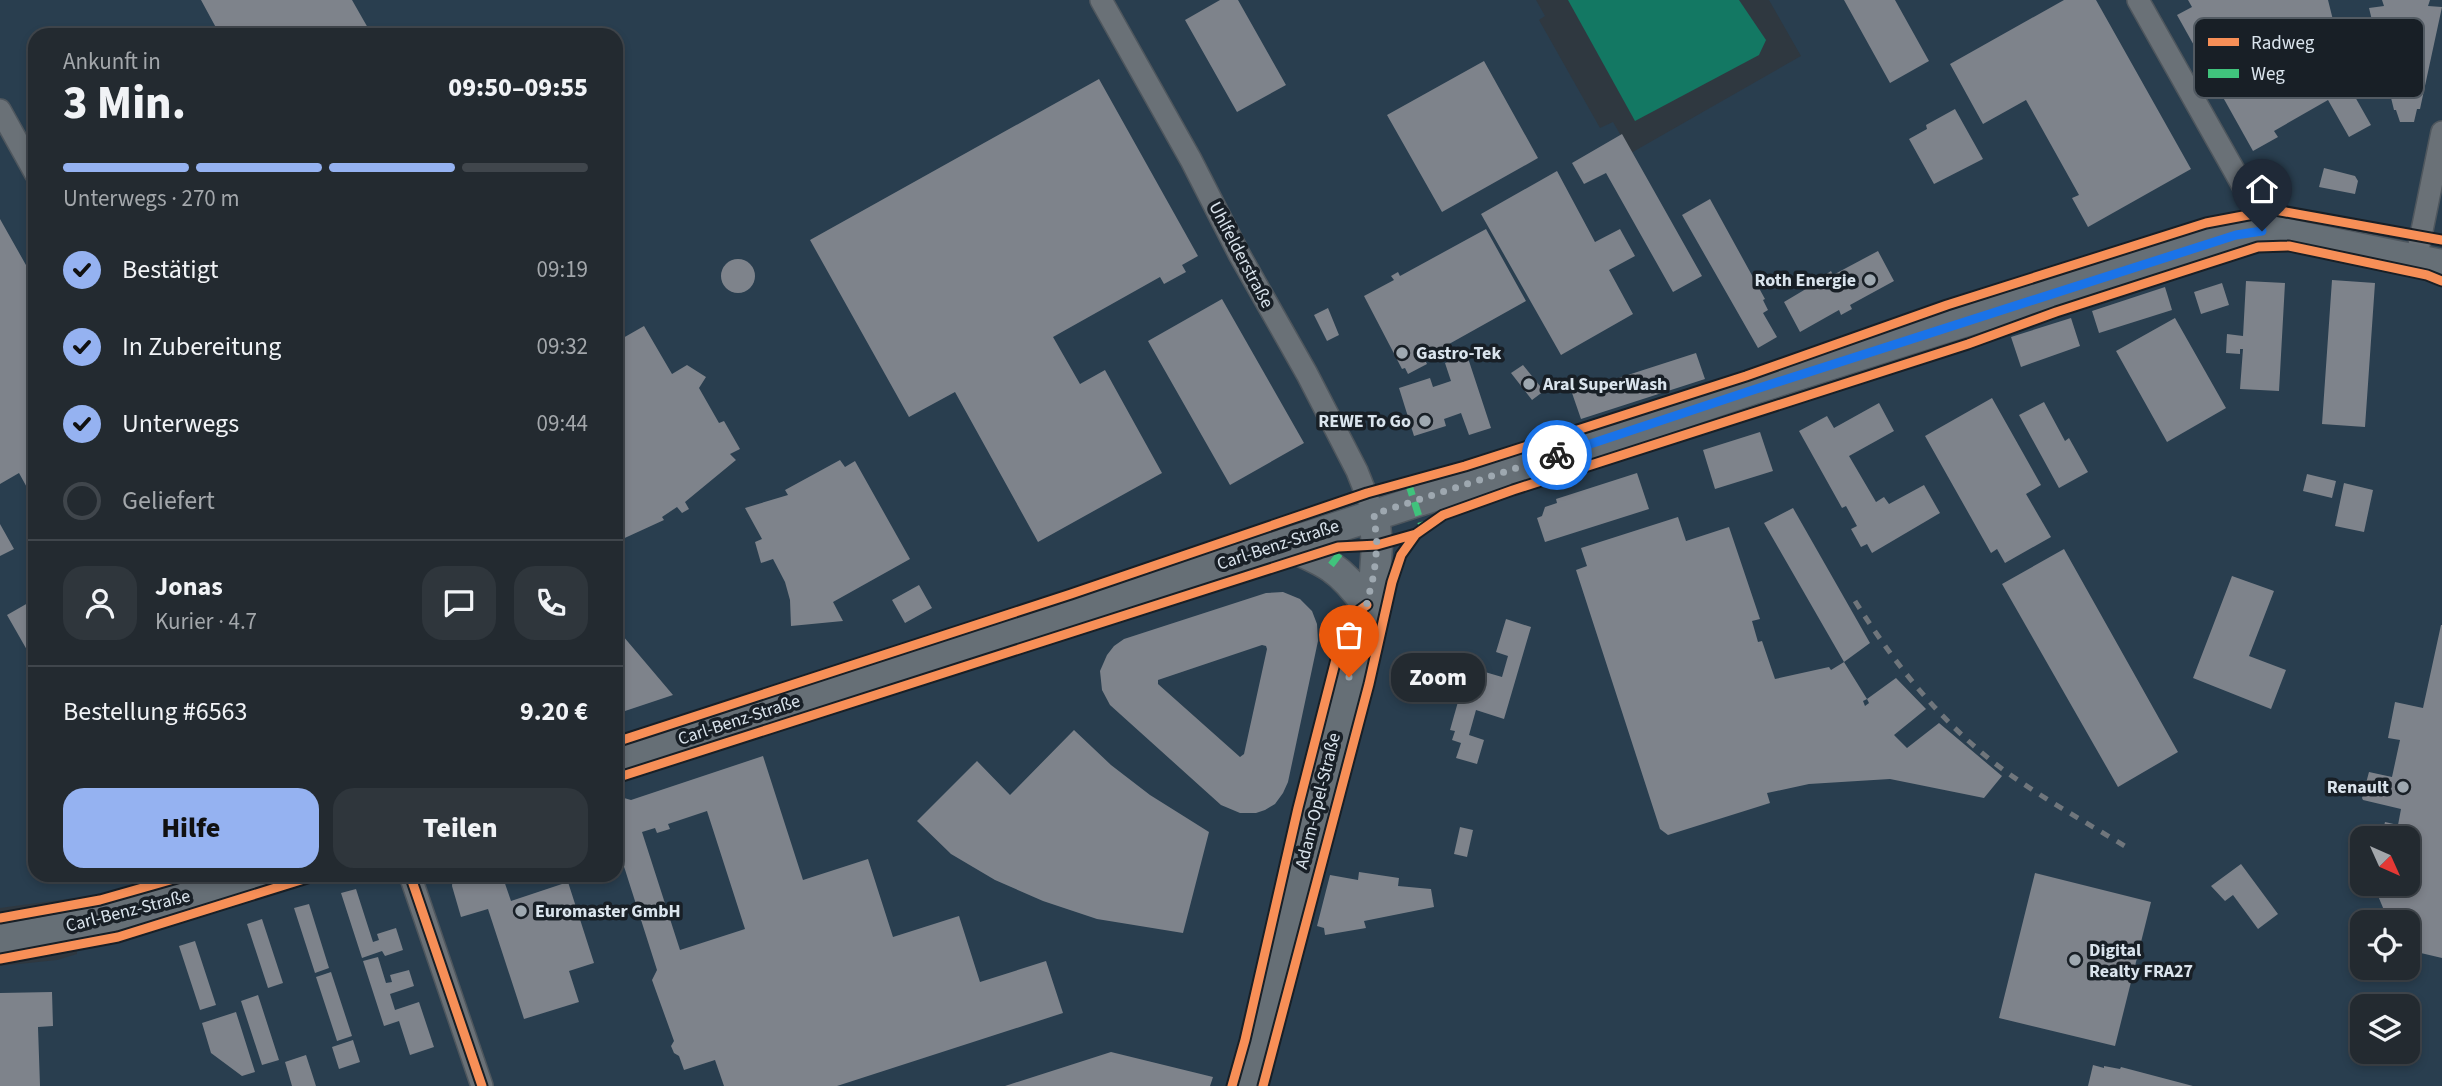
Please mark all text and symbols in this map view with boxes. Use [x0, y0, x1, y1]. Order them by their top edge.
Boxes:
legend [2194, 18, 2424, 98]
text: Radweg [2251, 30, 2315, 57]
text: Ankunft in [63, 45, 161, 78]
text: Weg [2251, 61, 2285, 88]
text: 09:50–09:55 [448, 69, 588, 106]
text: 3 Min. [63, 71, 186, 136]
pin [2232, 159, 2292, 231]
icon: home [2243, 170, 2281, 208]
text: Unterwegs · 270 m [63, 182, 239, 215]
street label: Uhlfelderstraße [1202, 197, 1280, 313]
icon: check [63, 251, 101, 289]
text: Bestätigt [122, 251, 219, 288]
text: 09:19 [537, 253, 588, 286]
place label: Roth Energie [1754, 268, 1856, 293]
marker: Roth Energie [1862, 272, 1878, 288]
icon: check [63, 328, 101, 366]
text: In Zubereitung [122, 328, 281, 365]
text: 09:32 [537, 330, 588, 363]
place label: Gastro-Tek [1416, 341, 1501, 366]
marker: Gastro-Tek [1394, 345, 1410, 361]
place label: Aral SuperWash [1542, 372, 1667, 397]
marker: Aral SuperWash [1521, 376, 1537, 392]
icon: check [63, 405, 101, 443]
text: Unterwegs [122, 405, 239, 442]
text: 09:44 [537, 407, 588, 440]
place label: REWE To Go [1318, 409, 1411, 434]
marker: REWE To Go [1417, 413, 1433, 429]
courier [1522, 420, 1592, 490]
icon: bike [1538, 436, 1576, 474]
text: Geliefert [122, 482, 215, 519]
street label: Carl-Benz-Straße [1214, 513, 1342, 577]
button: person [63, 566, 137, 640]
button: chat [422, 566, 496, 640]
button: phone [514, 566, 588, 640]
text: Jonas [155, 568, 223, 605]
text: Kurier · 4.7 [155, 605, 257, 638]
pin [1319, 605, 1379, 677]
icon: bag [1330, 616, 1368, 654]
callout: Zoom [1391, 652, 1486, 702]
text: Zoom [1409, 661, 1467, 694]
street label: Carl-Benz-Straße [675, 688, 803, 752]
text: Bestellung #6563 [63, 693, 247, 730]
text: 9.20 € [520, 693, 588, 730]
street label: Adam-Opel-Straße [1289, 730, 1347, 872]
place label: Renault [2327, 775, 2389, 800]
marker: Renault [2395, 779, 2411, 795]
button: Hilfe [63, 788, 319, 868]
button: Teilen [333, 788, 588, 868]
north arrow [2350, 826, 2420, 896]
map controls [2350, 826, 2420, 1064]
street label: Carl-Benz-Straße [63, 883, 193, 939]
place label: Euromaster GmbH [535, 899, 681, 924]
marker: Euromaster GmbH [513, 903, 529, 919]
button: locate [2350, 910, 2420, 980]
place label: Digital Realty FRA27 [2089, 938, 2193, 984]
marker: Digital Realty FRA27 [2067, 952, 2083, 968]
button: layers [2350, 994, 2420, 1064]

